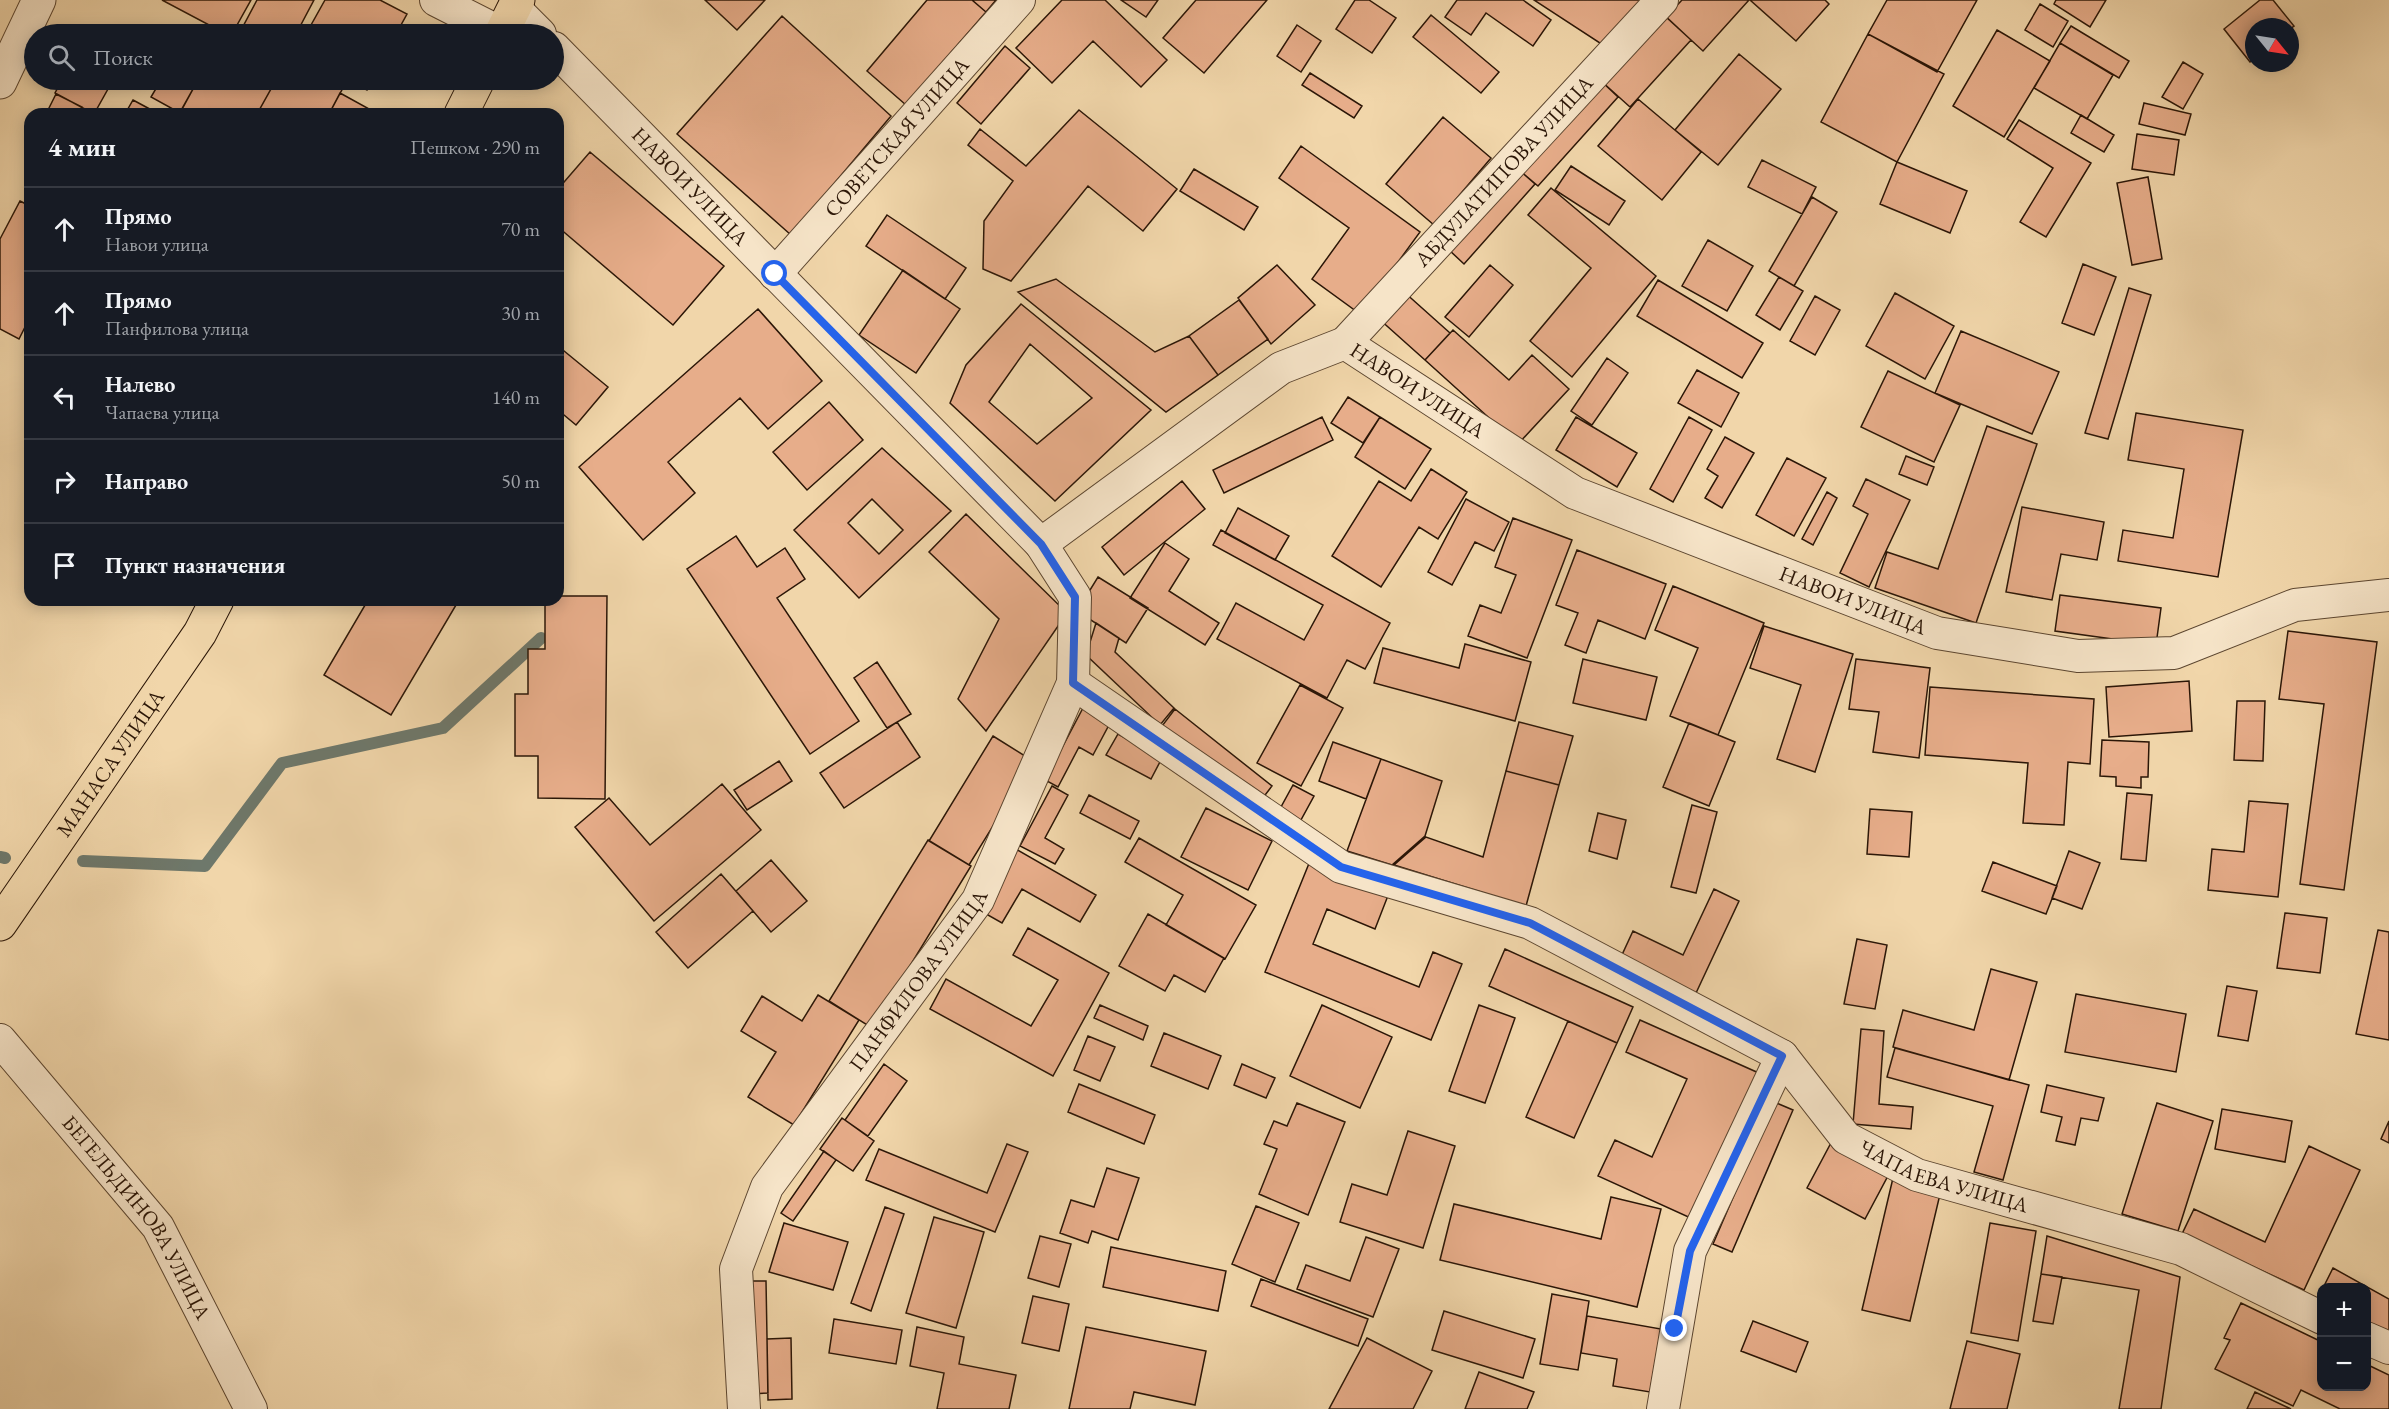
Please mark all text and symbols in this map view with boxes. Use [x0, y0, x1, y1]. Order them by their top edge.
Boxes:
north arrow [2245, 18, 2299, 72]
search box [24, 24, 564, 90]
icon: search [45, 41, 78, 74]
text: Поиск [93, 43, 153, 72]
street label: СОВЕТСКАЯ УЛИЦА [818, 51, 975, 223]
street label: АБДУЛАТИПОВА УЛИЦА [1408, 69, 1599, 273]
street label: НАВОИ УЛИЦА [626, 121, 755, 251]
text: 4 мин [48, 130, 116, 164]
text: Пешком · 290 m [410, 134, 540, 160]
text: Прямо [105, 202, 172, 231]
icon: ahead [48, 213, 81, 246]
text: 70 m [501, 216, 540, 242]
text: Навои улица [105, 231, 209, 257]
route start [761, 260, 787, 286]
text: Прямо [105, 286, 172, 315]
icon: ahead [48, 297, 81, 330]
text: 30 m [501, 300, 540, 326]
text: Панфилова улица [105, 315, 249, 341]
street label: НАВОИ УЛИЦА [1345, 336, 1491, 444]
text: Налево [105, 370, 175, 399]
icon: left [48, 381, 81, 414]
text: 140 m [492, 384, 540, 410]
text: Чапаева улица [105, 399, 220, 425]
icon: right [48, 465, 81, 498]
text: Направо [105, 467, 188, 496]
text: 50 m [501, 468, 540, 494]
icon: arrive [48, 549, 81, 582]
text: Пункт назначения [105, 551, 285, 580]
street label: НАВОИ УЛИЦА [1776, 559, 1931, 641]
street label: МАНАСА УЛИЦА [50, 684, 170, 842]
street label: ПАНФИЛОВА УЛИЦА [843, 886, 994, 1076]
street label: БЕГЕЛЬДИНОВА УЛИЦА [56, 1110, 217, 1324]
street label: ЧАПАЕВА УЛИЦА [1855, 1133, 2032, 1219]
map controls [2317, 1283, 2371, 1391]
button: + [2317, 1283, 2371, 1337]
route end [1661, 1315, 1687, 1341]
button: − [2317, 1337, 2371, 1391]

